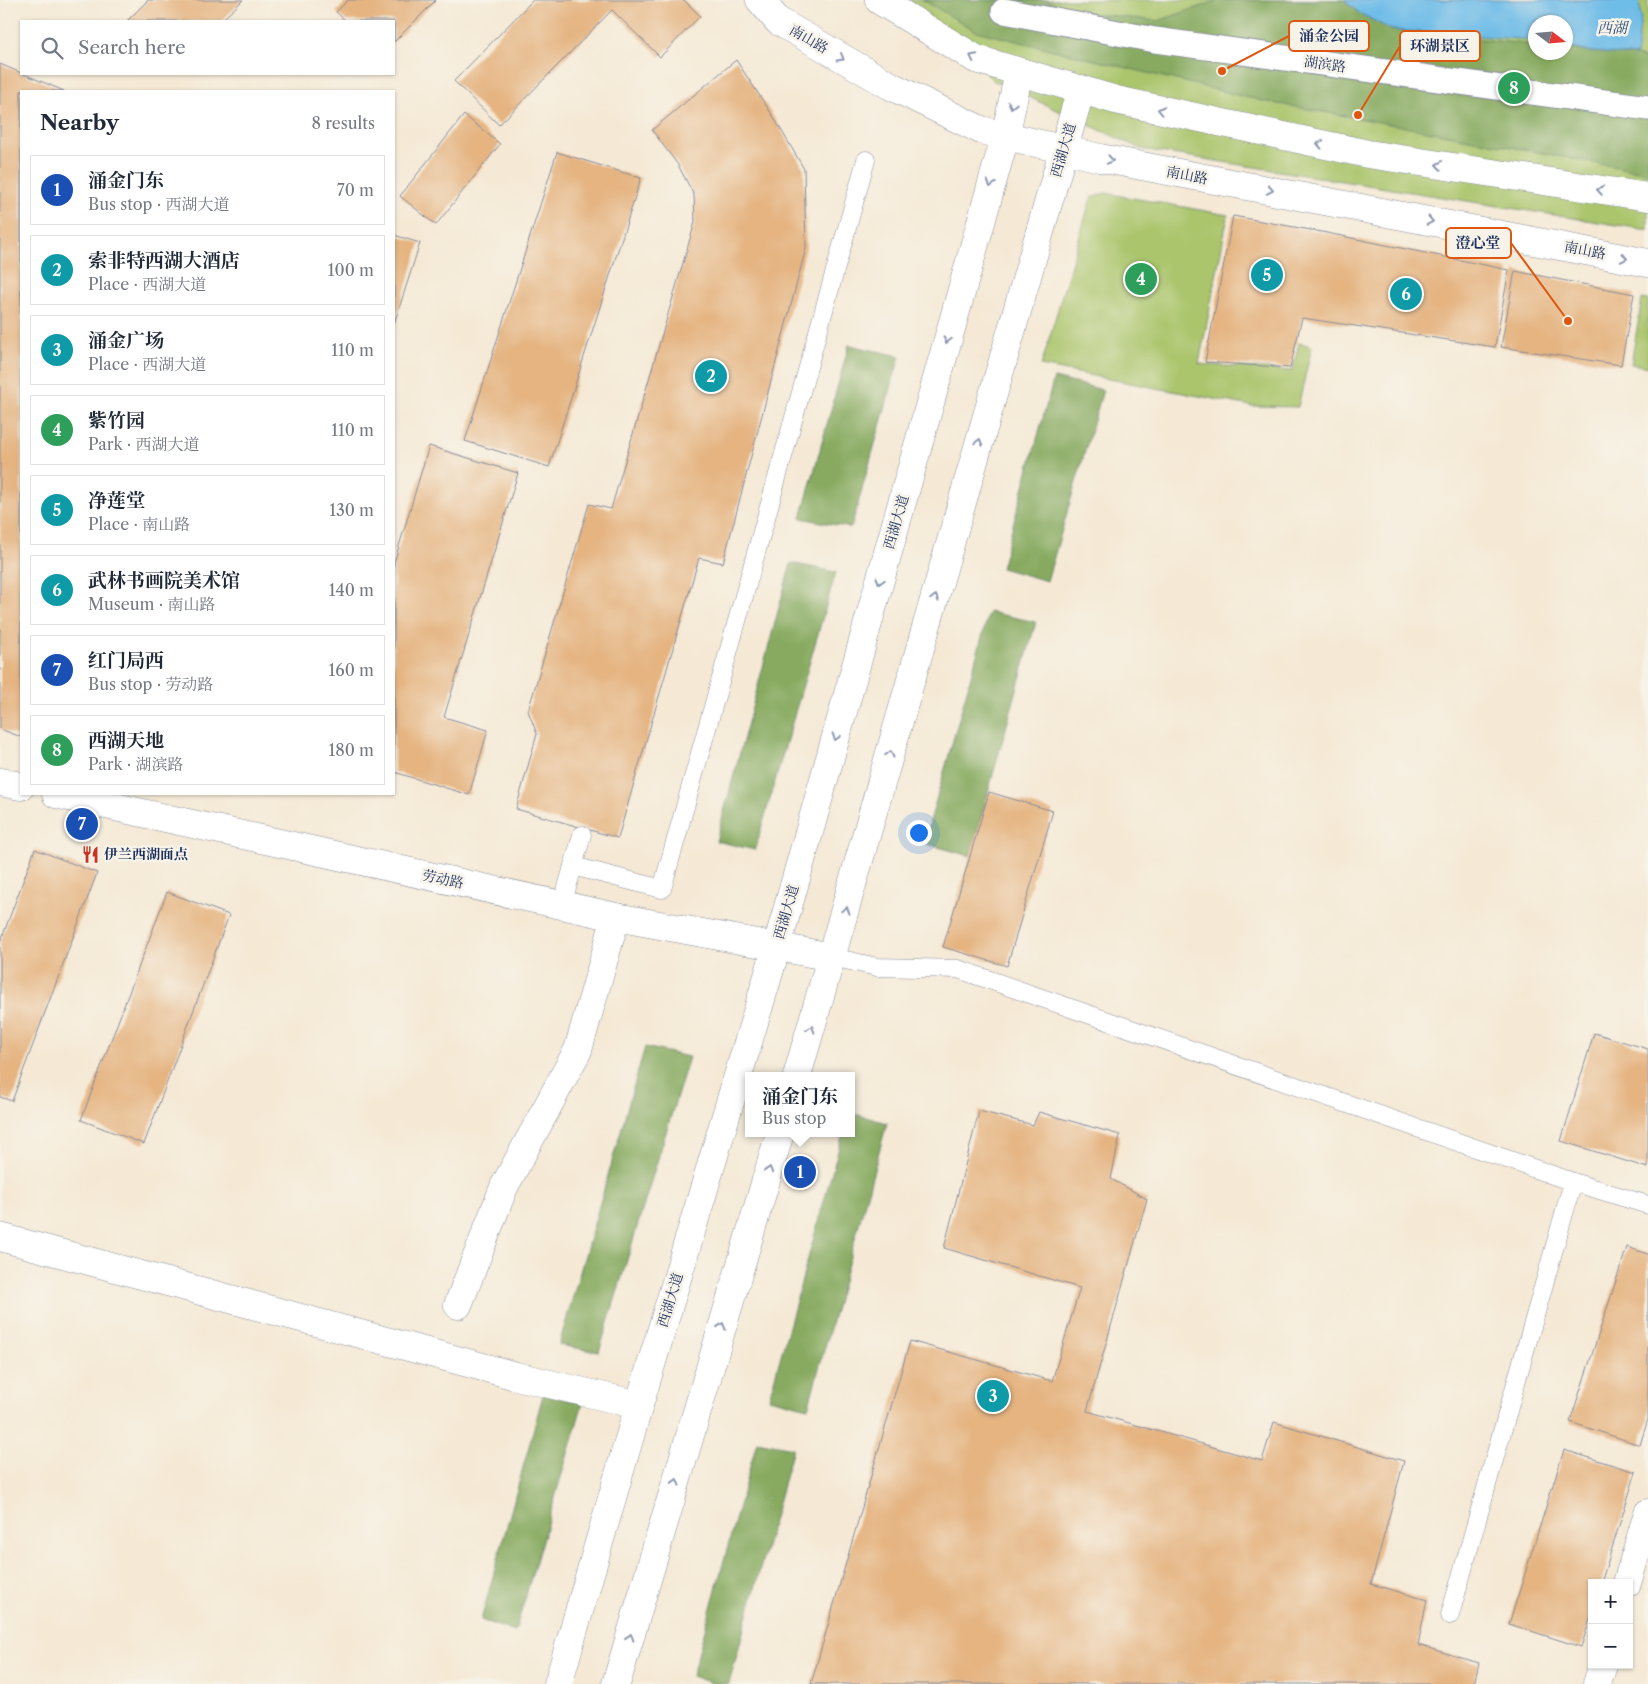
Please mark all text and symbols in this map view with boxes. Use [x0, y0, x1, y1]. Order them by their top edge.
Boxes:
north arrow [1528, 15, 1573, 60]
water label: 西湖 [1597, 18, 1630, 37]
search box [20, 20, 395, 75]
street label: 南山路 [786, 21, 832, 57]
callout: 涌金公园 [1289, 21, 1369, 51]
text: 涌金公园 [1299, 26, 1359, 45]
callout: 环湖景区 [1400, 31, 1480, 61]
icon: search [38, 34, 66, 62]
text: Search here [78, 36, 186, 59]
text: 环湖景区 [1410, 36, 1470, 55]
one-way arrow [836, 51, 845, 61]
street label: 湖滨路 [1303, 52, 1347, 76]
one-way arrow [969, 53, 978, 63]
pin: 8 [1498, 69, 1530, 107]
one-way arrow [1007, 100, 1018, 109]
one-way arrow [1156, 105, 1165, 116]
text: Nearby [40, 110, 119, 135]
text: 8 results [312, 113, 375, 133]
street label: 西湖大道 [1047, 121, 1079, 179]
one-way arrow [1315, 139, 1324, 149]
one-way arrow [1106, 154, 1115, 165]
one-way arrow [1435, 160, 1443, 171]
street label: 南山路 [1165, 162, 1209, 188]
text: 涌金门东 [88, 169, 164, 192]
one-way arrow [987, 179, 997, 187]
text: 1 [53, 180, 61, 200]
text: 70 m [337, 180, 374, 200]
one-way arrow [1266, 185, 1274, 195]
one-way arrow [1595, 185, 1603, 196]
text: Bus stop · 西湖大道 [88, 194, 230, 214]
one-way arrow [1425, 215, 1434, 225]
callout: 澄心堂 [1446, 228, 1511, 258]
text: 澄心堂 [1455, 233, 1501, 252]
street label: 南山路 [1563, 237, 1607, 263]
text: 索非特西湖大酒店 [88, 249, 240, 272]
one-way arrow [1619, 252, 1628, 262]
pin: 5 [1251, 256, 1283, 294]
text: 2 [52, 260, 62, 280]
text: 100 m [328, 260, 374, 280]
pin: 4 [1125, 260, 1157, 298]
text: Place · 西湖大道 [88, 274, 206, 294]
pin: 6 [1390, 275, 1422, 313]
text: 涌金广场 [88, 329, 164, 352]
one-way arrow [943, 336, 953, 344]
text: 3 [52, 340, 62, 360]
text: 110 m [331, 340, 374, 360]
text: Place · 西湖大道 [88, 354, 206, 374]
pin: 2 [695, 357, 727, 395]
text: 紫竹园 [88, 409, 145, 432]
text: 4 [52, 420, 62, 440]
text: 110 m [331, 420, 374, 440]
text: Park · 西湖大道 [88, 434, 199, 454]
one-way arrow [974, 438, 984, 446]
text: 净莲堂 [88, 489, 145, 512]
street label: 西湖大道 [880, 493, 912, 551]
text: 5 [53, 500, 61, 520]
text: 130 m [329, 500, 374, 520]
text: Place · 南山路 [88, 514, 190, 534]
text: 武林书画院美术馆 [88, 569, 240, 592]
one-way arrow [875, 576, 885, 584]
text: 6 [52, 580, 62, 600]
text: 140 m [329, 580, 374, 600]
text: Museum · 南山路 [88, 594, 215, 614]
one-way arrow [929, 594, 939, 602]
text: 红门局西 [88, 649, 164, 672]
text: 7 [53, 660, 61, 680]
text: 160 m [329, 660, 374, 680]
text: Bus stop · 劳动路 [88, 674, 214, 694]
text: 西湖天地 [88, 729, 164, 752]
one-way arrow [831, 733, 841, 741]
text: 8 [52, 740, 62, 760]
text: 180 m [328, 740, 374, 760]
one-way arrow [885, 750, 895, 759]
text: Park · 湖滨路 [88, 754, 183, 774]
pin: 7 [66, 805, 98, 843]
your location [906, 820, 932, 846]
restaurant icon: 伊兰西湖面点 [80, 844, 100, 864]
place label: 伊兰西湖面点 [104, 845, 188, 863]
street label: 劳动路 [421, 866, 465, 892]
street label: 西湖大道 [770, 883, 802, 941]
one-way arrow [840, 907, 850, 915]
one-way arrow [805, 1025, 815, 1034]
popup [745, 1072, 855, 1137]
text: 涌金门东 [762, 1085, 838, 1108]
text: Bus stop [762, 1108, 826, 1128]
pin: 1 [784, 1153, 816, 1191]
one-way arrow [763, 1167, 773, 1175]
street label: 西湖大道 [653, 1271, 687, 1329]
one-way arrow [717, 1322, 727, 1330]
pin: 3 [977, 1377, 1009, 1415]
one-way arrow [671, 1478, 681, 1486]
map controls [1588, 1579, 1633, 1669]
button: + [1588, 1579, 1633, 1624]
button: − [1588, 1624, 1633, 1669]
one-way arrow [624, 1634, 634, 1642]

